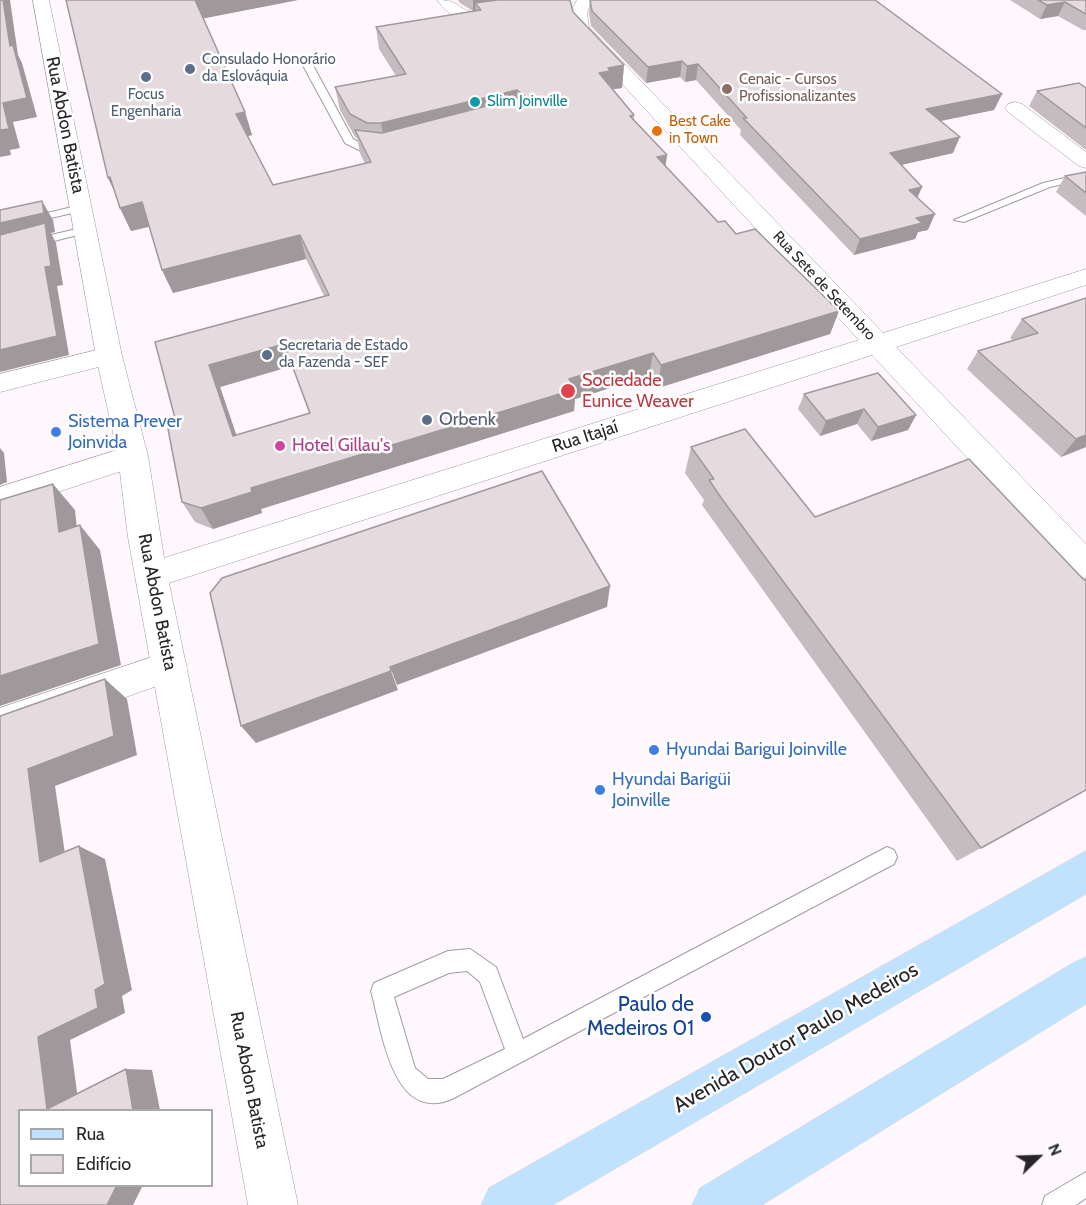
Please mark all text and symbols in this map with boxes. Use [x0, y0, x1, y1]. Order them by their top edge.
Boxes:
place label: Consulado Honorário da Eslováquia [202, 51, 336, 86]
street label: Rua Abdon Batista [41, 55, 89, 195]
marker: Consulado Honorário da Eslováquia [183, 62, 197, 76]
marker: Focus Engenharia [139, 70, 153, 84]
place label: Cenaic - Cursos Profissionalizantes [739, 71, 856, 106]
marker: Cenaic - Cursos Profissionalizantes [720, 82, 734, 96]
place label: Focus Engenharia [111, 86, 181, 121]
place label: Slim Joinville [487, 93, 567, 111]
marker: Slim Joinville [468, 95, 482, 109]
place label: Best Cake in Town [669, 113, 731, 148]
marker: Best Cake in Town [650, 124, 664, 138]
street label: Rua Sete de Setembro [769, 228, 879, 344]
place label: Secretaria de Estado da Fazenda - SEF [279, 337, 408, 372]
marker: Secretaria de Estado da Fazenda - SEF [260, 348, 274, 362]
place label: Sociedade Eunice Weaver [582, 370, 694, 412]
marker: Sociedade Eunice Weaver [559, 382, 577, 400]
place label: Orbenk [439, 409, 496, 431]
place label: Sistema Prever Joinvida [68, 411, 182, 454]
marker: Orbenk [420, 413, 434, 427]
street label: Rua Itajaí [549, 416, 621, 458]
marker: Sistema Prever Joinvida [49, 425, 63, 439]
place label: Hotel Gillau's [292, 435, 390, 457]
marker: Hotel Gillau's [273, 439, 287, 453]
street label: Rua Abdon Batista [133, 532, 181, 672]
place label: Hyundai Barigui Joinville [666, 739, 847, 761]
marker: Hyundai Barigui Joinville [647, 743, 661, 757]
place label: Hyundai Barigüi Joinville [612, 769, 731, 812]
marker: Hyundai Barigüi Joinville [593, 783, 607, 797]
street label: Avenida Doutor Paulo Medeiros [669, 958, 923, 1118]
place label: Paulo de Medeiros 01 [587, 992, 694, 1042]
street label: Rua Abdon Batista [225, 1010, 273, 1150]
marker: Paulo de Medeiros 01 [699, 1010, 713, 1024]
legend [18, 1109, 213, 1187]
text: Rua [76, 1123, 105, 1145]
north arrow [1008, 1127, 1068, 1187]
text: N [1044, 1141, 1066, 1159]
text: Edifício [76, 1153, 131, 1175]

